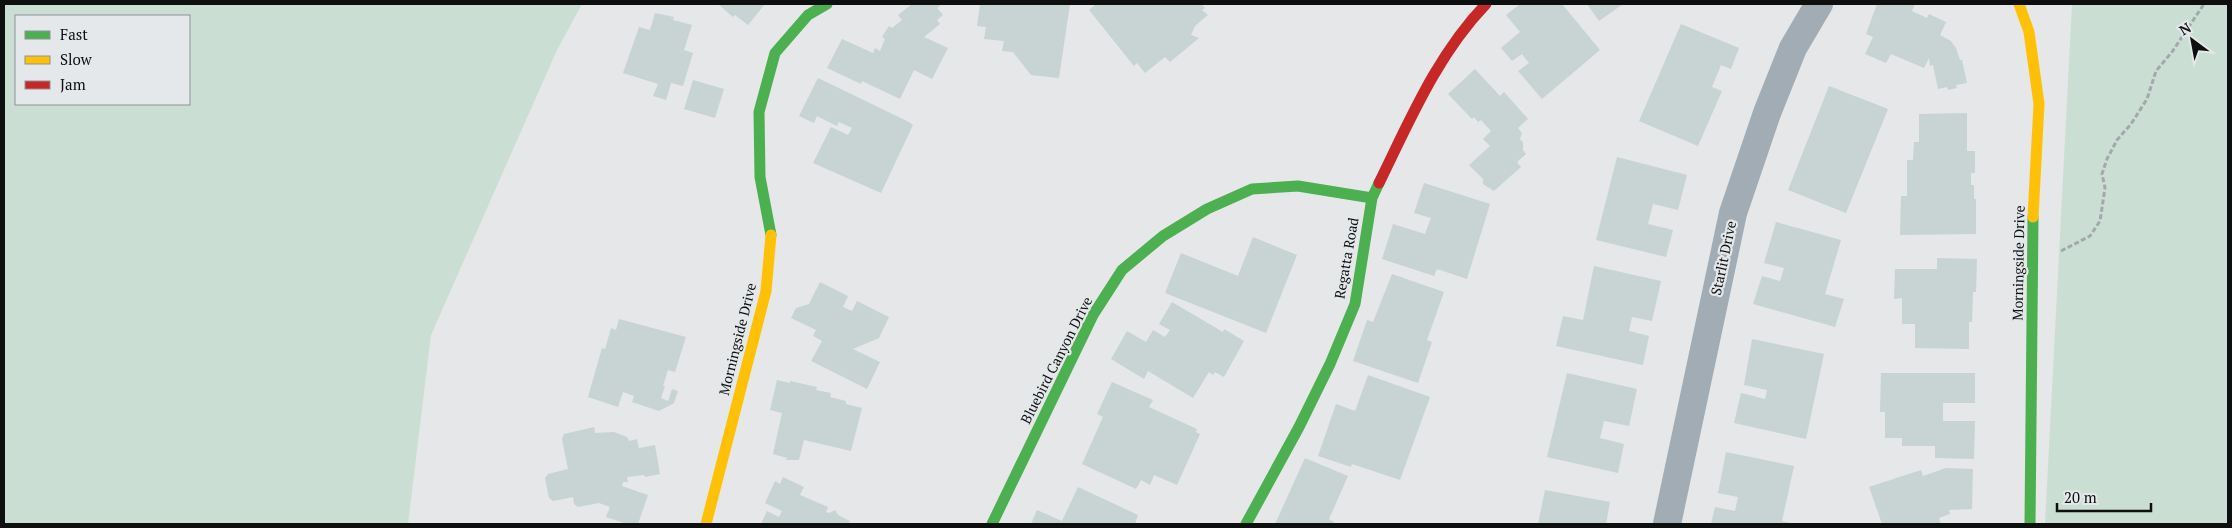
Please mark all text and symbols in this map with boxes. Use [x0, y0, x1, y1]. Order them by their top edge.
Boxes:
legend [15, 15, 190, 105]
north arrow [2167, 15, 2217, 65]
text: N [2175, 17, 2195, 39]
text: Fast [60, 24, 88, 44]
text: Slow [60, 49, 93, 69]
text: Jam [60, 74, 86, 94]
street label: Morningside Drive [2007, 205, 2029, 321]
street label: Regatta Road [1330, 216, 1363, 300]
street label: Starlit Drive [1706, 219, 1740, 297]
street label: Morningside Drive [714, 281, 760, 397]
street label: Bluebird Canyon Drive [1016, 293, 1096, 427]
scale bar [2057, 480, 2151, 512]
text: 20 m [2064, 487, 2097, 507]

